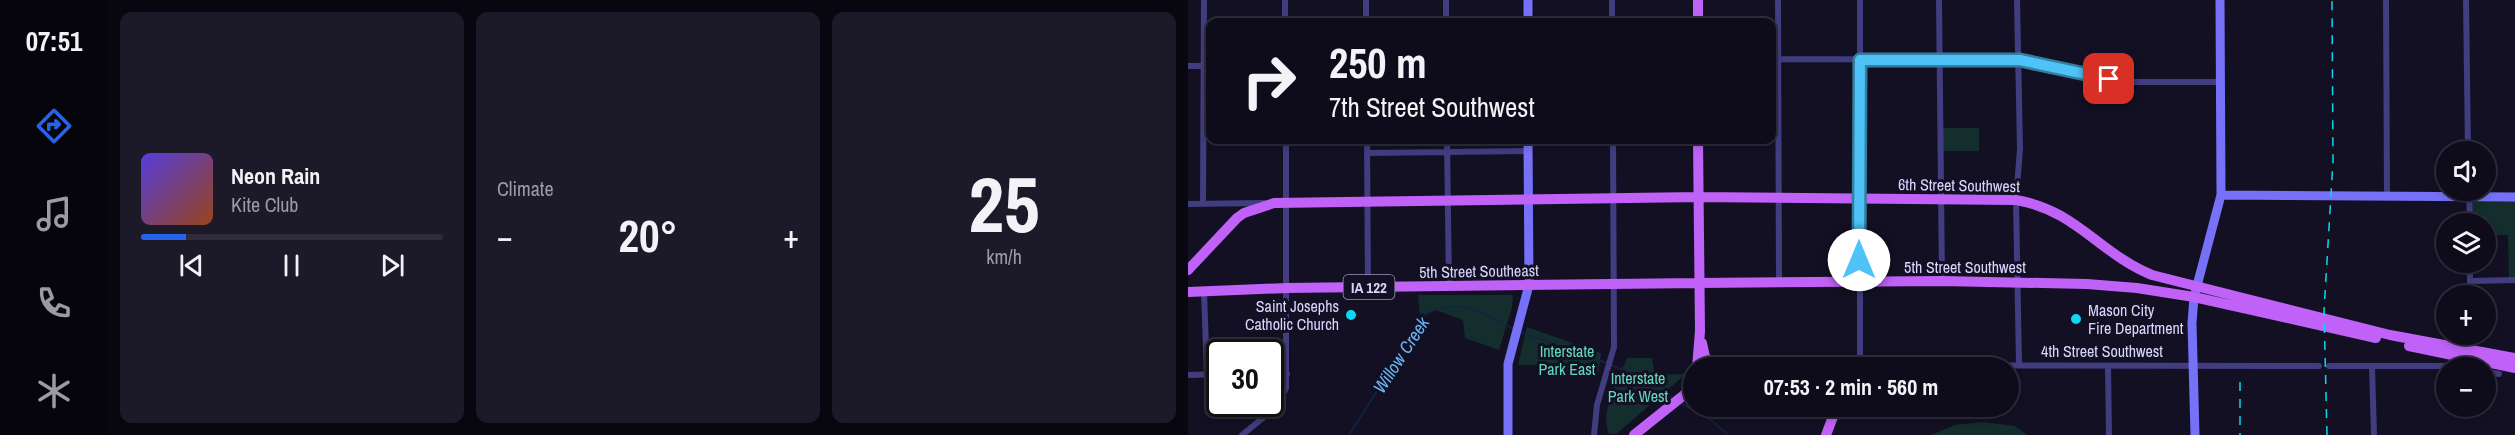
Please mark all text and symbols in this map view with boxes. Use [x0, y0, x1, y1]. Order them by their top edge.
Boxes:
text: 07:51 [26, 23, 82, 59]
text: 250 m [1329, 35, 1427, 91]
icon: right [1230, 42, 1308, 120]
pin [2083, 53, 2134, 104]
icon: arrive [2092, 62, 2125, 95]
text: 7th Street Southwest [1329, 89, 1535, 125]
icon: directions [33, 105, 75, 147]
map controls [2436, 141, 2496, 417]
button: sound [2436, 141, 2496, 201]
text: 25 [968, 151, 1040, 256]
text: Neon Rain [231, 161, 320, 191]
street label: 6th Street Southwest [1898, 173, 2020, 197]
text: Climate [497, 175, 554, 202]
text: Kite Club [231, 191, 298, 218]
icon: music [33, 193, 75, 235]
text: 20° [618, 205, 678, 266]
button: layers [2436, 213, 2496, 273]
text: − [497, 214, 513, 258]
text: + [783, 214, 799, 258]
position arrow [1827, 228, 1891, 292]
text: km/h [986, 243, 1022, 270]
icon: previous [175, 249, 208, 282]
icon: pause [275, 249, 308, 282]
icon: next [376, 249, 409, 282]
street label: 5th Street Southwest [1904, 256, 2026, 278]
street label: 5th Street Southeast [1419, 259, 1539, 283]
road number: IA 122 [1344, 275, 1395, 299]
icon: phone [33, 282, 75, 324]
button: + [2436, 285, 2496, 345]
place label: Saint Josephs Catholic Church [1245, 295, 1339, 335]
place label: Mason City Fire Department [2088, 299, 2184, 339]
marker: Saint Josephs Catholic Church [1344, 308, 1358, 322]
water label: Willow Creek [1367, 311, 1435, 398]
marker: Mason City Fire Department [2069, 312, 2083, 326]
speed limit sign: 30 [1206, 339, 1284, 417]
park label: Interstate Park East [1539, 340, 1596, 380]
street label: 4th Street Southwest [2041, 340, 2163, 362]
button: − [2436, 357, 2496, 417]
park label: Interstate Park West [1608, 367, 1668, 407]
icon: climate [33, 370, 75, 412]
text: 07:53 · 2 min · 560 m [1764, 372, 1938, 402]

